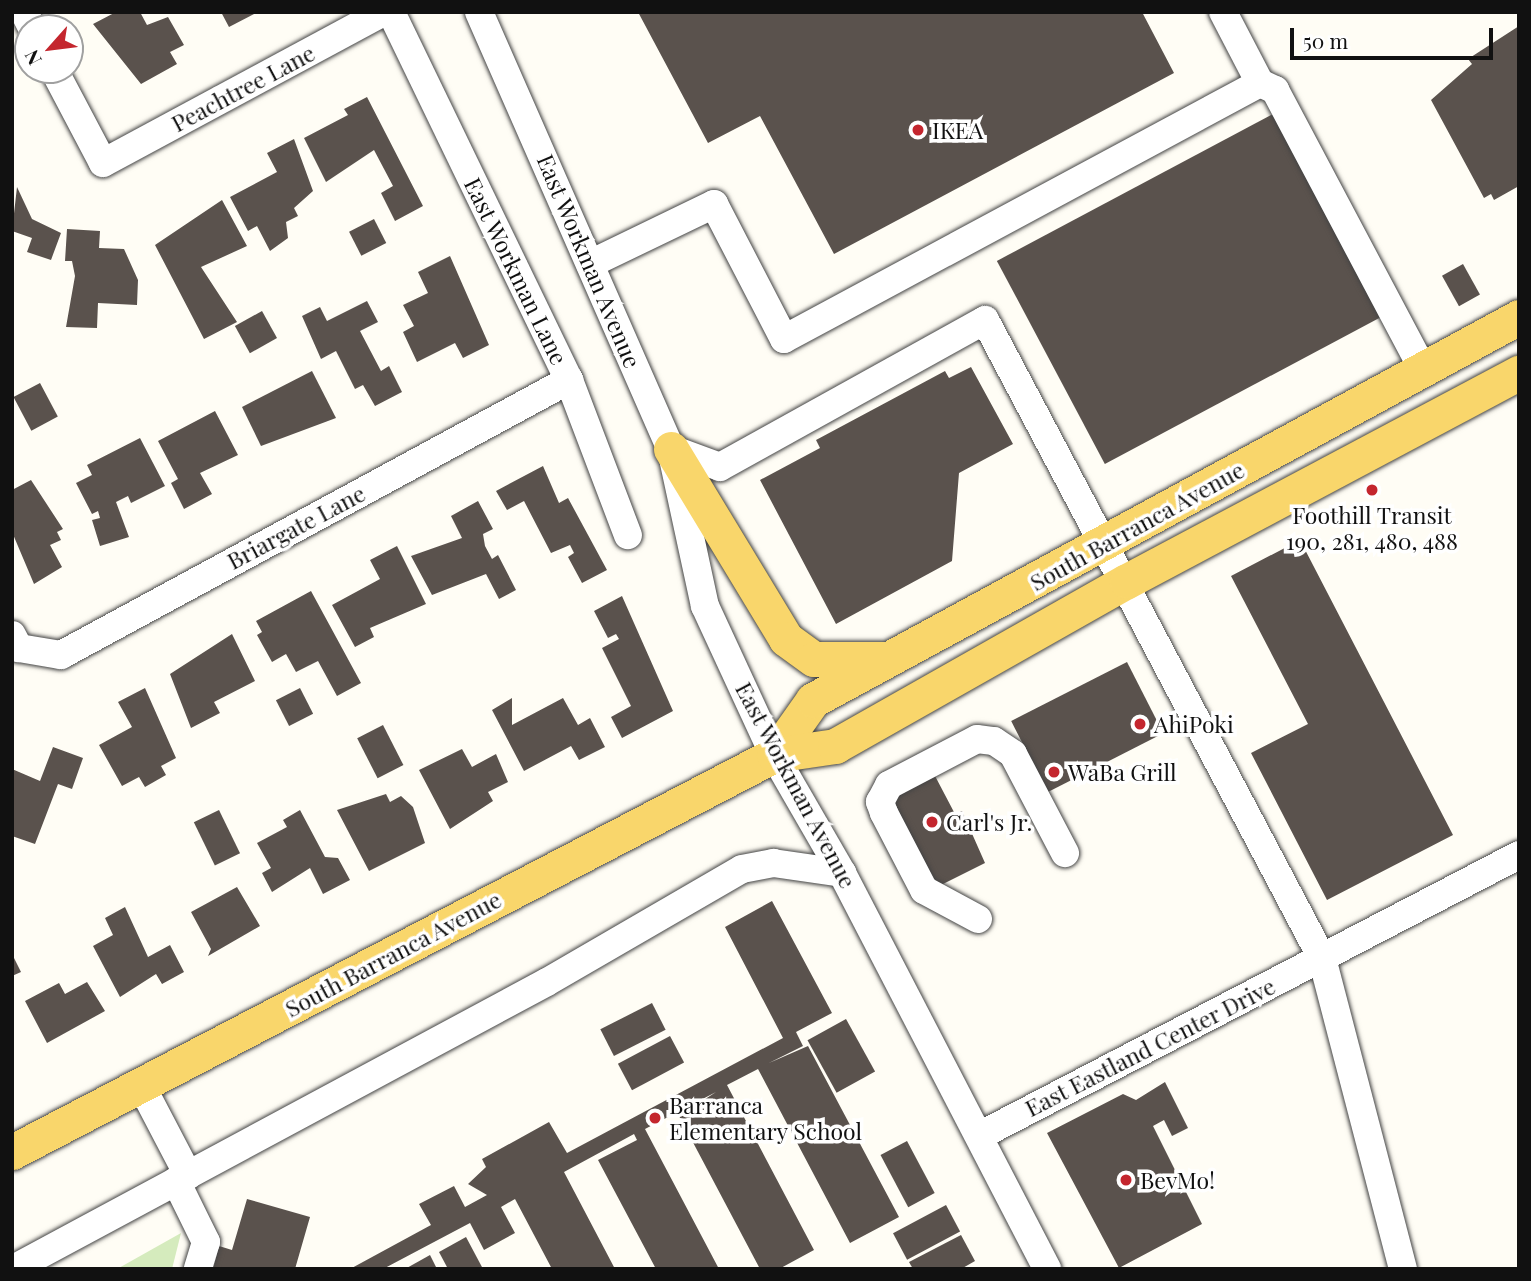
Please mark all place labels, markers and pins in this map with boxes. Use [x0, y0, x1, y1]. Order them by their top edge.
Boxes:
place label: IKEA [932, 116, 983, 144]
marker: IKEA [910, 122, 926, 138]
marker: Foothill Transit 190, 281, 480, 488 [1364, 482, 1380, 498]
place label: Foothill Transit 190, 281, 480, 488 [1285, 501, 1459, 555]
place label: AhiPoki [1154, 710, 1234, 738]
marker: AhiPoki [1132, 716, 1148, 732]
place label: WaBa Grill [1068, 758, 1177, 786]
marker: WaBa Grill [1046, 764, 1062, 780]
place label: Carl's Jr. [946, 808, 1032, 836]
marker: Carl's Jr. [924, 814, 940, 830]
place label: Barranca Elementary School [669, 1091, 863, 1145]
marker: Barranca Elementary School [647, 1110, 663, 1126]
place label: BevMo! [1140, 1166, 1215, 1194]
marker: BevMo! [1118, 1172, 1134, 1188]

